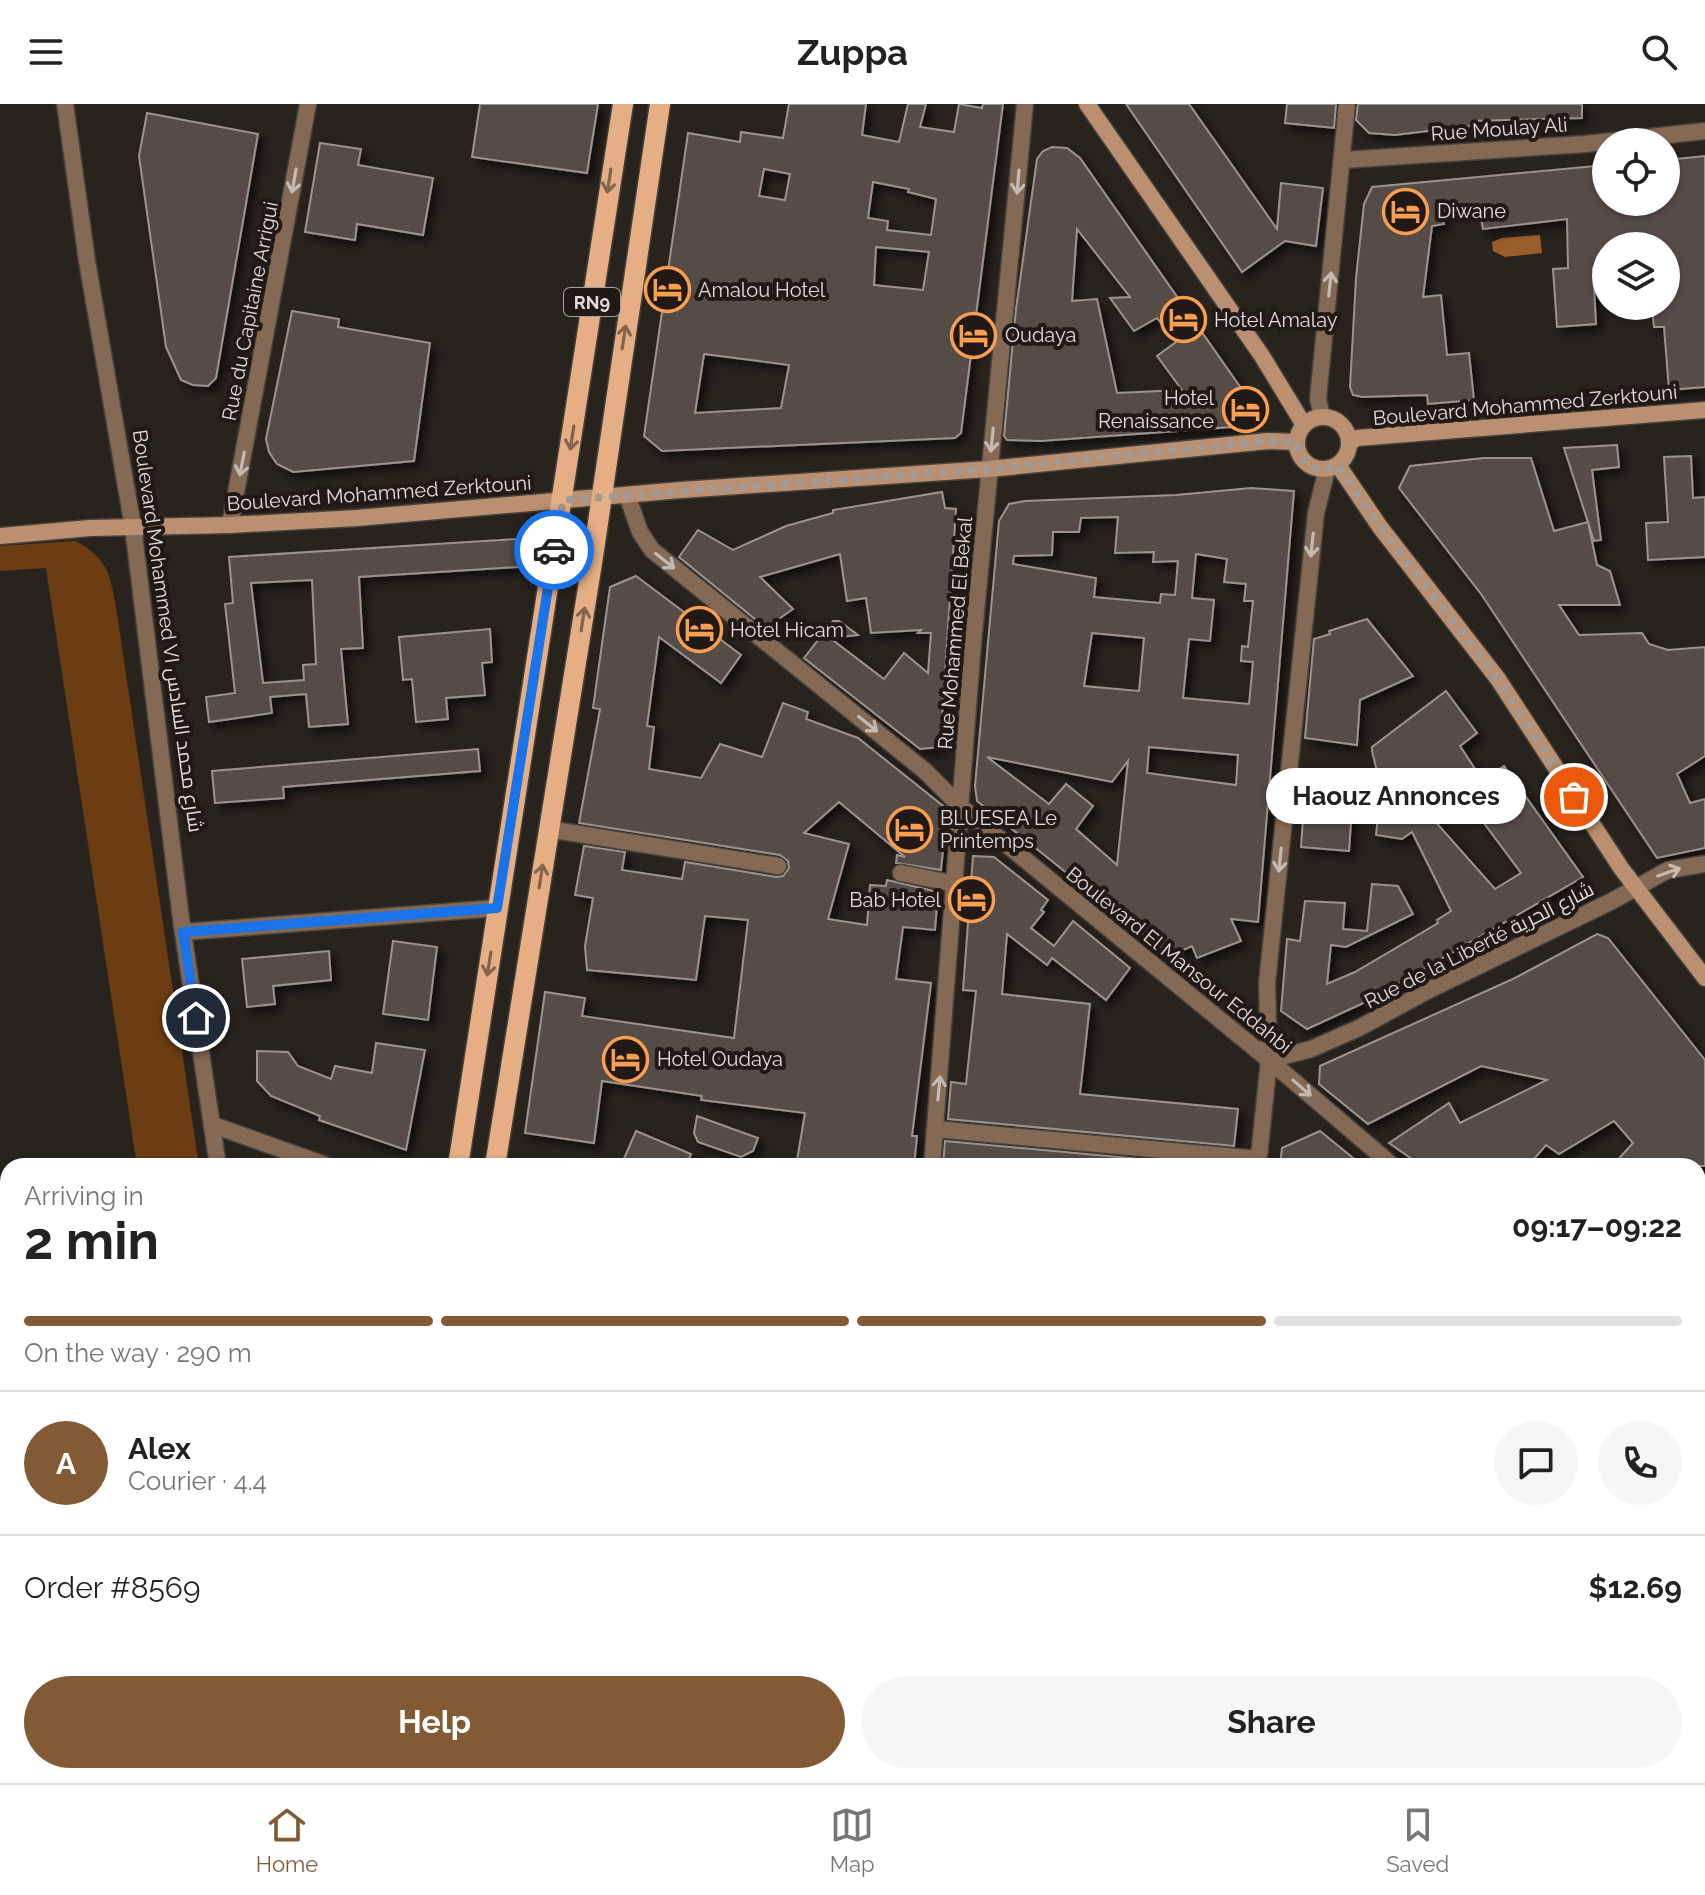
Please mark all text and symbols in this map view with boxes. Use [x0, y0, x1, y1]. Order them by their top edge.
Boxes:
icon: menu [24, 30, 68, 74]
icon: search [1637, 30, 1681, 74]
text: Zuppa [797, 31, 908, 73]
street label: Rue Moulay Ali [1430, 112, 1568, 146]
map controls [1592, 128, 1680, 320]
button: locate [1592, 128, 1680, 216]
one-way arrow [286, 168, 301, 193]
one-way arrow [601, 168, 616, 193]
one-way arrow [1010, 168, 1025, 195]
hotel icon: Diwane [1382, 187, 1430, 235]
street label: Rue du Capitaine Arrigui [217, 199, 283, 423]
place label: Diwane [1437, 199, 1506, 223]
button: layers [1592, 232, 1680, 320]
hotel icon: Amalou Hotel [643, 266, 691, 314]
one-way arrow [1323, 271, 1338, 297]
place label: Amalou Hotel [698, 278, 826, 302]
road number: RN9 [564, 288, 620, 316]
hotel icon: Hotel Amalay [1159, 296, 1207, 344]
place label: Hotel Amalay [1214, 308, 1338, 332]
hotel icon: Oudaya [950, 311, 998, 359]
place label: Oudaya [1005, 323, 1076, 347]
one-way arrow [617, 325, 632, 350]
street label: Boulevard Mohammed Zerktouni [1372, 380, 1678, 430]
hotel icon: Hotel Renaissance [1221, 385, 1269, 433]
place label: Hotel Renaissance [1098, 386, 1215, 433]
one-way arrow [564, 425, 579, 450]
one-way arrow [985, 427, 1000, 453]
street label: Boulevard Mohammed VI شارع محمد السادس [126, 428, 208, 834]
one-way arrow [233, 451, 248, 476]
street label: Boulevard Mohammed Zerktouni [226, 470, 532, 516]
courier [514, 510, 594, 590]
street label: Rue Mohammed El Bekal [933, 515, 977, 750]
icon: car [532, 528, 576, 572]
one-way arrow [1305, 531, 1320, 558]
one-way arrow [654, 552, 675, 570]
hotel icon: Hotel Hicam [675, 606, 723, 654]
one-way arrow [576, 607, 591, 633]
place label: Hotel Hicam [730, 618, 844, 642]
one-way arrow [857, 715, 878, 733]
pin [1540, 763, 1608, 831]
callout: Haouz Annonces [1266, 769, 1526, 825]
icon: bag [1552, 775, 1596, 819]
text: Haouz Annonces [1292, 781, 1500, 811]
hotel icon: BLUESEA Le Printemps [885, 805, 933, 853]
place label: BLUESEA Le Printemps [940, 806, 1057, 853]
one-way arrow [1272, 846, 1287, 872]
street label: Boulevard El Mansour Eddahbi [1062, 862, 1296, 1058]
one-way arrow [1657, 863, 1682, 878]
one-way arrow [534, 864, 549, 889]
hotel icon: Bab Hotel [948, 876, 996, 924]
street label: Rue de la Liberté شارع الحرية [1360, 877, 1599, 1015]
place label: Bab Hotel [849, 888, 942, 912]
one-way arrow [481, 951, 496, 976]
pin [162, 984, 230, 1052]
icon: home [174, 996, 218, 1040]
hotel icon: Hotel Oudaya [602, 1035, 650, 1083]
place label: Hotel Oudaya [657, 1047, 783, 1071]
one-way arrow [932, 1075, 947, 1102]
one-way arrow [1291, 1079, 1311, 1097]
text: Arriving in [24, 1181, 144, 1211]
text: 09:17–09:22 [1512, 1209, 1682, 1244]
text: 2 min [24, 1210, 159, 1271]
text: On the way · 290 m [24, 1338, 252, 1368]
button: chat [1494, 1421, 1578, 1505]
button: phone [1598, 1421, 1682, 1505]
text: Alex [128, 1431, 191, 1466]
text: A [56, 1446, 76, 1481]
text: Courier · 4.4 [128, 1466, 267, 1496]
text: Order #8569 [24, 1570, 201, 1605]
text: $12.69 [1589, 1570, 1682, 1605]
button: Help [24, 1676, 845, 1768]
button: Share [861, 1676, 1682, 1768]
tab: Home [256, 1803, 318, 1877]
tab: Map [830, 1803, 875, 1877]
tab: Saved [1386, 1803, 1449, 1877]

